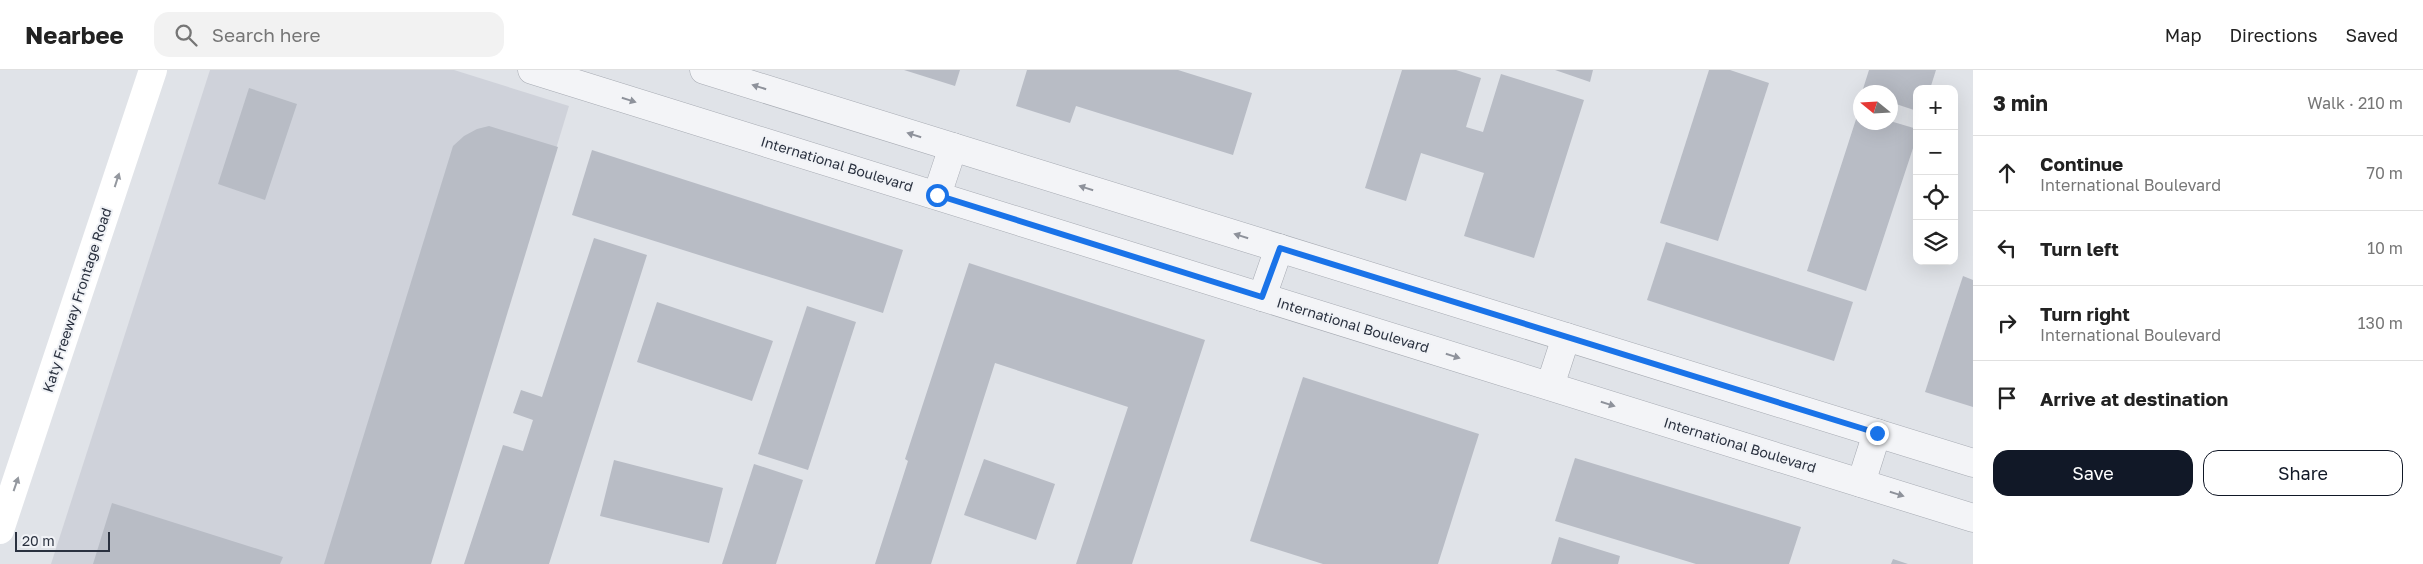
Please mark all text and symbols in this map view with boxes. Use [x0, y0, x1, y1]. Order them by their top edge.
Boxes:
search box [154, 12, 504, 57]
text: Nearbee [25, 20, 124, 49]
icon: search [172, 21, 200, 49]
text: Search here [212, 23, 321, 46]
text: Map [2165, 24, 2201, 46]
text: Directions [2229, 24, 2317, 46]
text: Saved [2345, 24, 2398, 46]
one-way arrow [751, 83, 766, 90]
north arrow [1853, 85, 1898, 130]
map controls [1913, 85, 1958, 265]
button: + [1913, 85, 1958, 130]
text: 3 min [1993, 90, 2048, 116]
text: Walk · 210 m [2307, 93, 2403, 113]
one-way arrow [622, 96, 637, 104]
button: − [1913, 130, 1958, 175]
one-way arrow [906, 131, 921, 138]
street label: International Boulevard [759, 132, 915, 195]
text: Continue [2040, 152, 2123, 175]
icon: ahead [1993, 159, 2021, 187]
text: 70 m [2366, 163, 2403, 183]
one-way arrow [113, 172, 121, 187]
button: locate [1913, 175, 1958, 220]
text: International Boulevard [2040, 175, 2221, 195]
route start [926, 184, 949, 207]
one-way arrow [1078, 184, 1093, 192]
street label: Katy Freeway Frontage Road [39, 206, 114, 394]
button: layers [1913, 220, 1958, 265]
one-way arrow [1233, 232, 1248, 240]
icon: left [1993, 234, 2021, 262]
text: Turn left [2040, 237, 2119, 260]
text: 10 m [2367, 238, 2403, 258]
street label: International Boulevard [1275, 293, 1431, 356]
text: Turn right [2040, 302, 2130, 325]
icon: right [1993, 309, 2021, 337]
text: 130 m [2358, 313, 2403, 333]
text: International Boulevard [2040, 325, 2221, 345]
one-way arrow [1445, 353, 1460, 360]
icon: arrive [1993, 384, 2021, 412]
text: Arrive at destination [2040, 387, 2228, 410]
one-way arrow [1601, 401, 1616, 409]
street label: International Boulevard [1662, 413, 1818, 476]
route end [1866, 422, 1889, 445]
button: Save [1993, 450, 2193, 496]
button: Share [2203, 450, 2403, 496]
one-way arrow [13, 476, 20, 491]
one-way arrow [1889, 491, 1904, 498]
scale bar [15, 529, 110, 552]
text: 20 m [22, 532, 55, 549]

